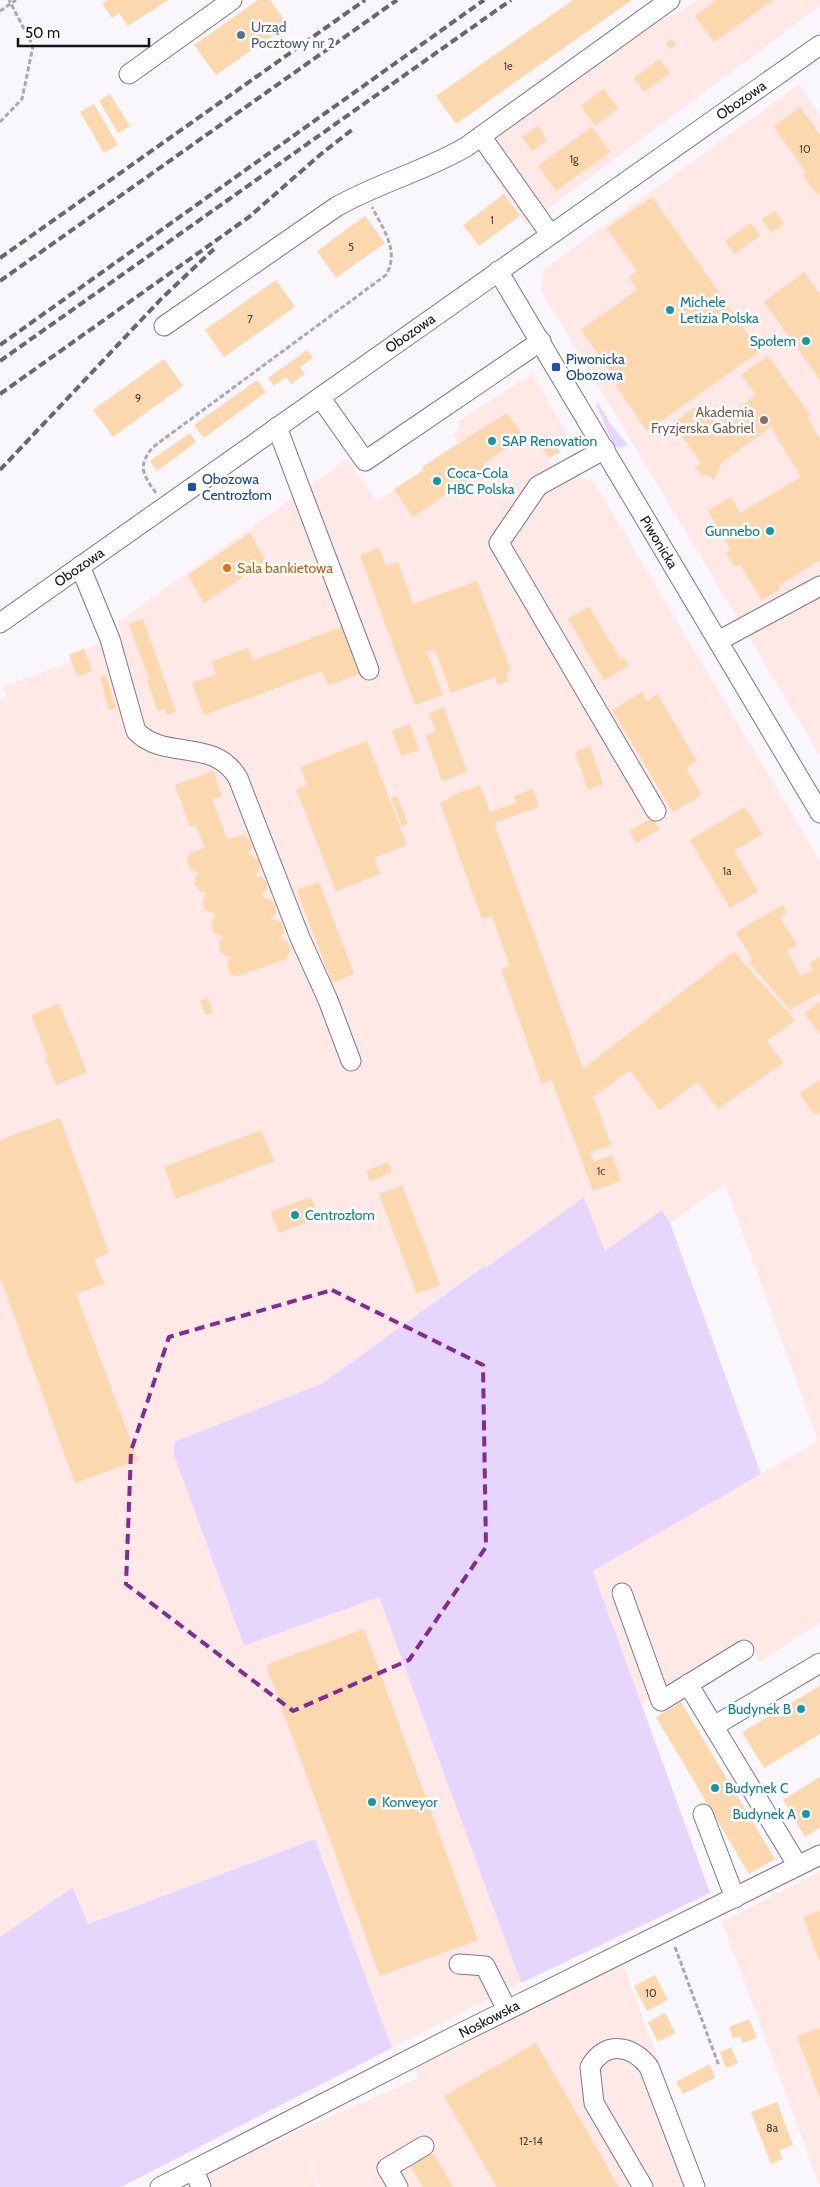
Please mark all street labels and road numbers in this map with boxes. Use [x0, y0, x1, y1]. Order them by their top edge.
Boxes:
street label: Obozowa [713, 76, 770, 124]
street label: Obozowa [382, 309, 439, 357]
street label: Piwonicka [636, 512, 682, 572]
street label: Obozowa [51, 543, 108, 591]
street label: Noskowska [456, 1996, 523, 2042]

